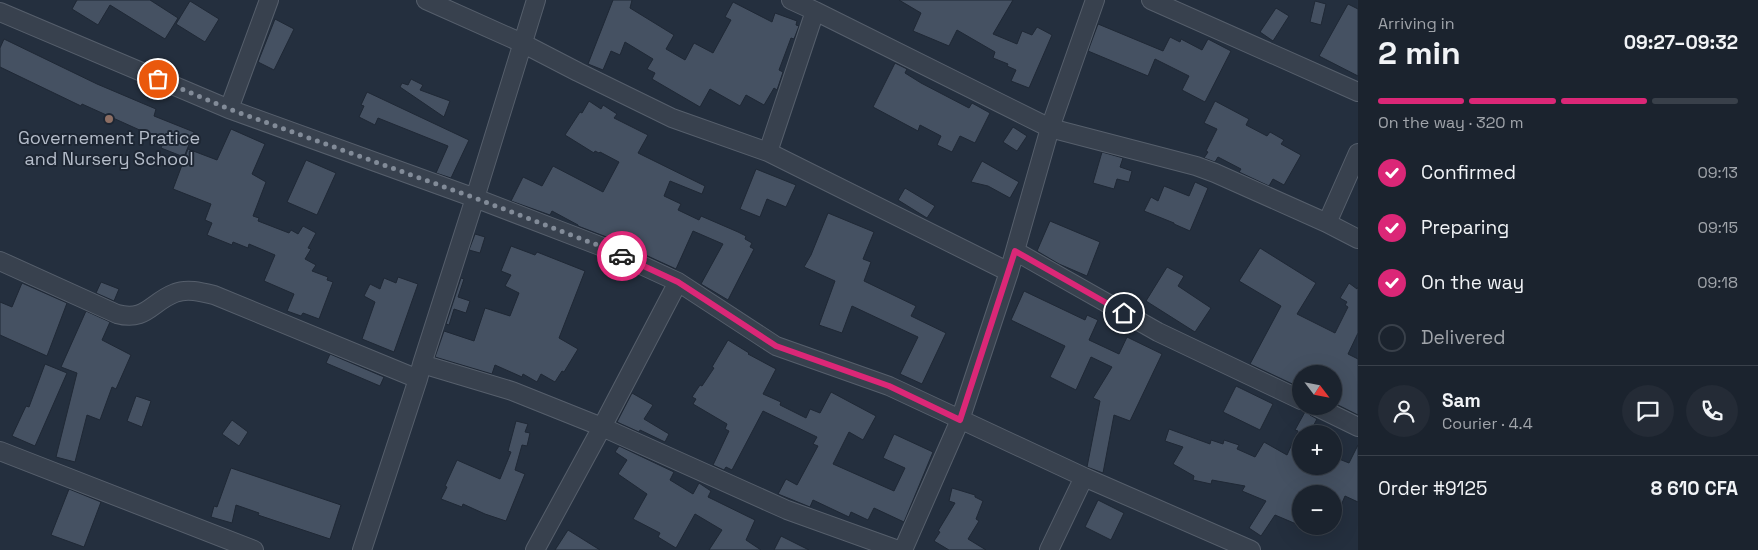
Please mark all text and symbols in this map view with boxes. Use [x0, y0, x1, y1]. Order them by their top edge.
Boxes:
text: Arriving in [1378, 13, 1455, 34]
text: 09:27–09:32 [1624, 30, 1738, 55]
text: 2 min [1378, 33, 1461, 73]
pin [137, 58, 179, 100]
icon: bag [144, 65, 172, 93]
text: On the way · 320 m [1378, 112, 1524, 133]
marker: Governement Pratice and Nursery School [103, 113, 115, 125]
place label: Governement Pratice and Nursery School [18, 126, 200, 170]
icon: check [1378, 159, 1406, 187]
text: Confirmed [1421, 160, 1516, 185]
text: 09:13 [1698, 162, 1738, 183]
icon: check [1378, 214, 1406, 242]
text: Preparing [1421, 215, 1509, 240]
text: 09:15 [1698, 217, 1738, 238]
courier [597, 231, 647, 281]
icon: car [608, 242, 636, 270]
icon: check [1378, 269, 1406, 297]
text: On the way [1421, 270, 1524, 295]
text: 09:18 [1697, 272, 1738, 293]
pin [1103, 292, 1145, 334]
icon: home [1110, 299, 1138, 327]
text: Delivered [1421, 325, 1506, 350]
north arrow [1292, 365, 1342, 415]
map controls [1292, 365, 1342, 535]
button: person [1378, 385, 1430, 437]
button: chat [1622, 385, 1674, 437]
button: phone [1686, 385, 1738, 437]
text: Sam [1442, 388, 1481, 413]
text: Courier · 4.4 [1442, 413, 1533, 434]
button: + [1292, 425, 1342, 475]
text: Order #9125 [1378, 476, 1487, 501]
text: 8 610 CFA [1651, 476, 1738, 501]
button: − [1292, 485, 1342, 535]

